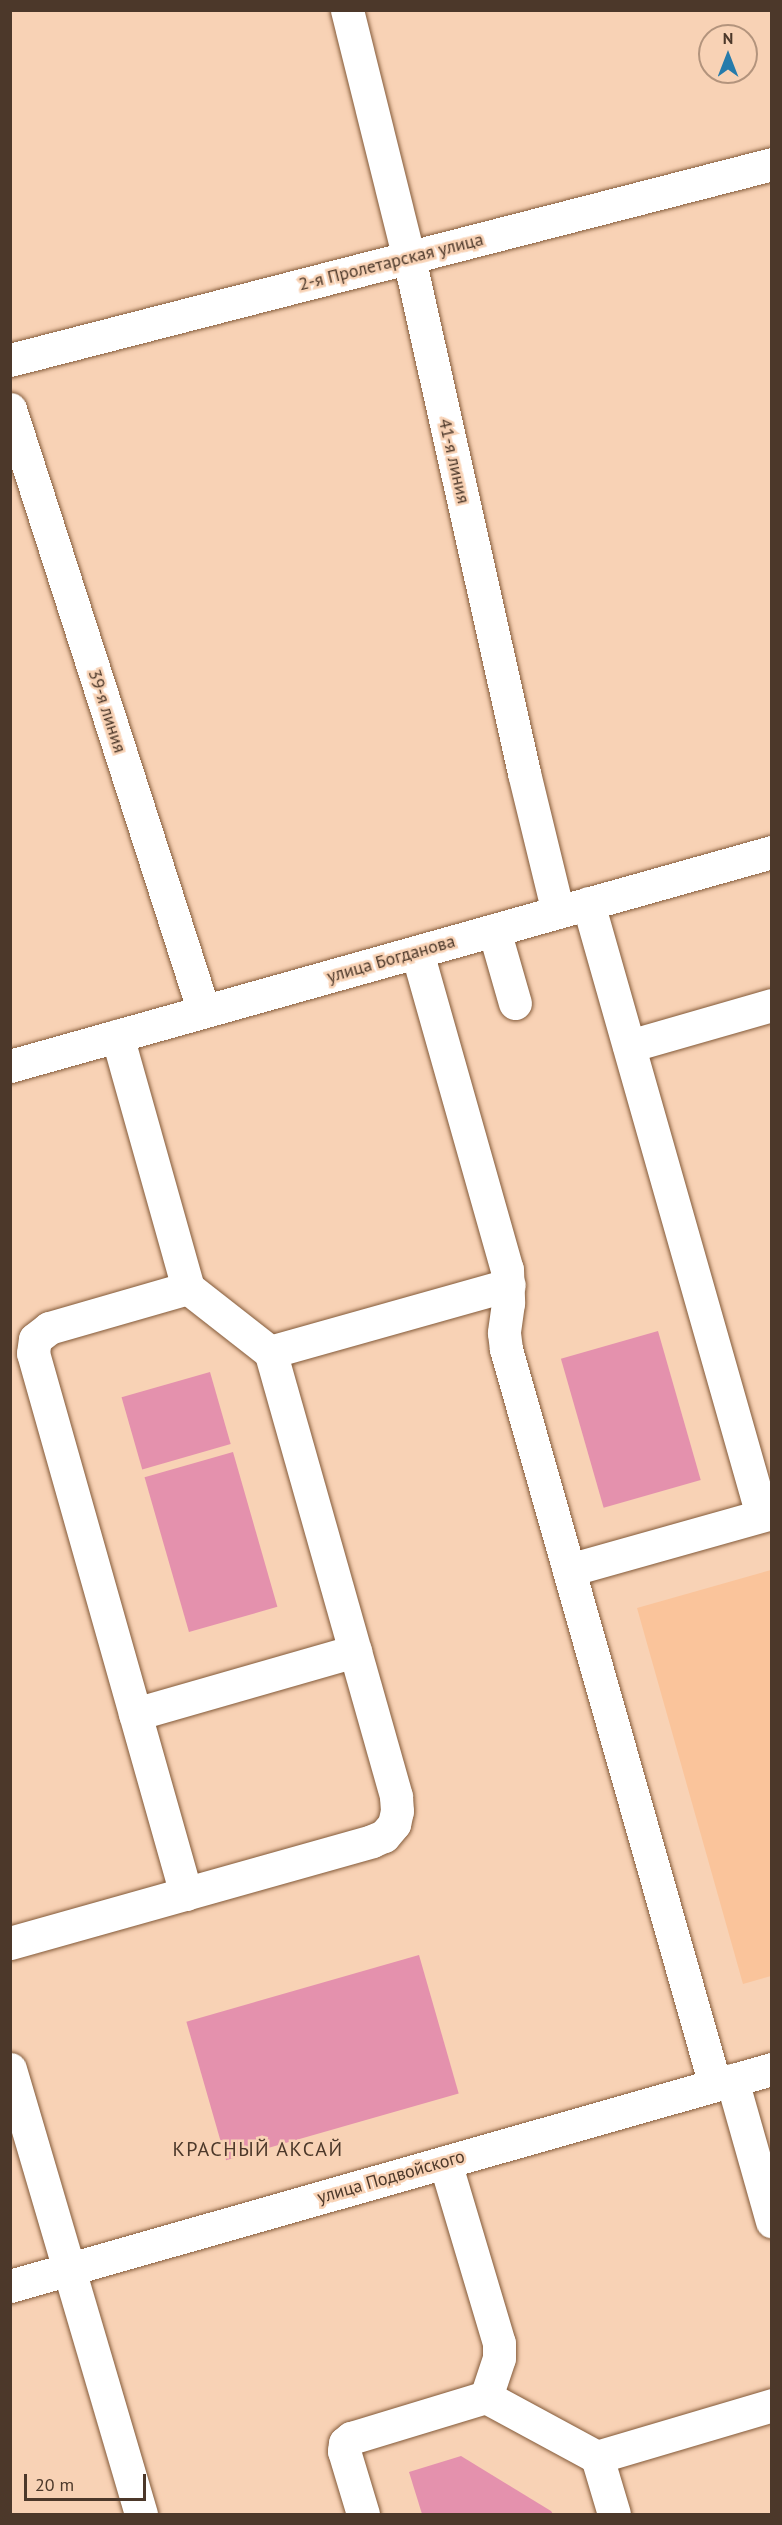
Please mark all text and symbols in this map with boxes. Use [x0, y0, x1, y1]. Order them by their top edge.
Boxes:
north arrow [698, 24, 758, 84]
text: N [723, 28, 733, 48]
street label: 2-я Пролетарская улица [296, 229, 486, 295]
street label: 41-я линия [434, 416, 474, 506]
street label: 39-я линия [83, 667, 131, 755]
street label: улица Богданова [324, 930, 458, 988]
district label: КРАСНЫЙ АКСАЙ [172, 2137, 344, 2161]
street label: улица Подвойского [315, 2146, 467, 2208]
scale bar [27, 2462, 148, 2500]
text: 20 m [35, 2473, 74, 2496]

